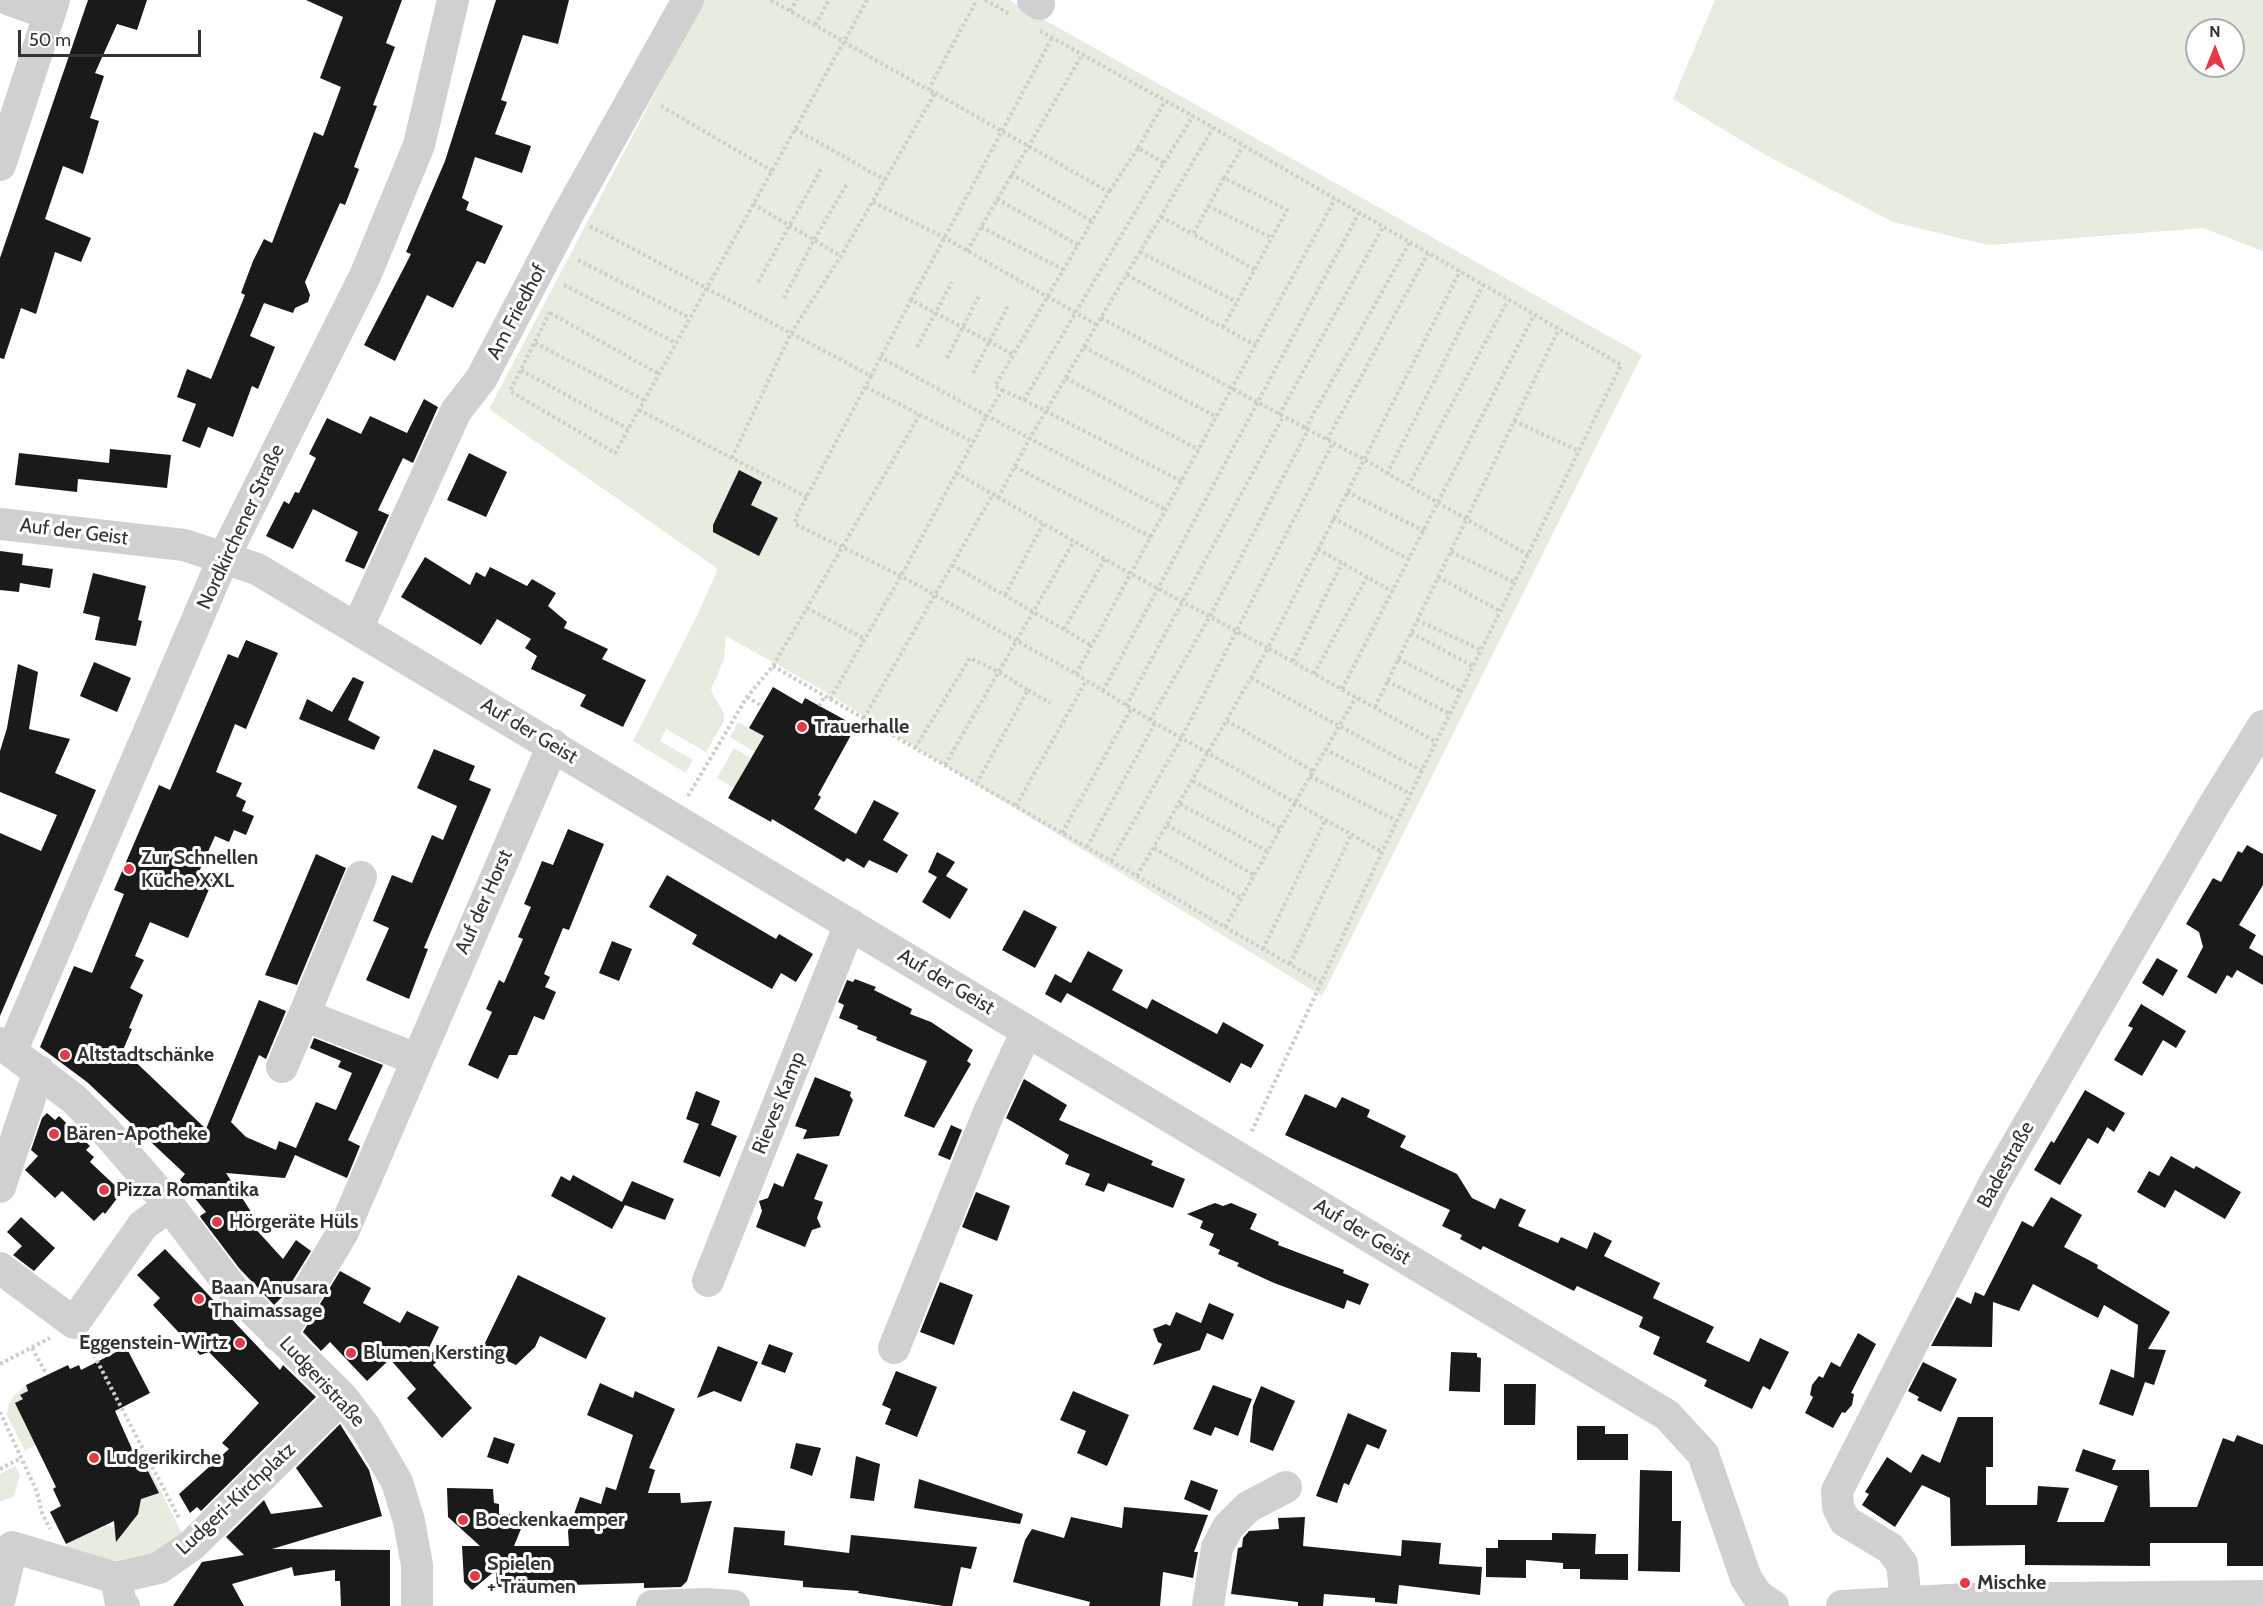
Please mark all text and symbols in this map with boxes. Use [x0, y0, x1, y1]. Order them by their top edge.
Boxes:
scale bar [21, 18, 204, 56]
north arrow [2185, 18, 2245, 78]
text: N [2209, 22, 2221, 41]
text: 50 m [29, 29, 71, 51]
street label: Am Friedhof [482, 260, 552, 364]
street label: Nordkirchener Straße [192, 441, 290, 613]
street label: Auf der Geist [19, 513, 129, 551]
street label: Auf der Geist [476, 693, 582, 769]
place label: Trauerhalle [814, 715, 909, 739]
marker: Trauerhalle [795, 720, 809, 734]
place label: Zur Schnellen Küche XXL [141, 846, 258, 893]
street label: Auf der Horst [450, 846, 518, 958]
marker: Zur Schnellen Küche XXL [122, 862, 136, 876]
street label: Auf der Geist [893, 944, 999, 1020]
place label: Altstadtschänke [77, 1043, 214, 1067]
marker: Altstadtschänke [58, 1048, 72, 1062]
street label: Rieves Kamp [748, 1048, 810, 1158]
street label: Badestraße [1972, 1117, 2040, 1213]
place label: Bären-Apotheke [66, 1122, 208, 1146]
marker: Bären-Apotheke [47, 1127, 61, 1141]
place label: Pizza Romantika [116, 1178, 259, 1202]
marker: Pizza Romantika [97, 1183, 111, 1197]
street label: Auf der Geist [1309, 1194, 1415, 1270]
place label: Hörgeräte Hüls [229, 1210, 359, 1234]
marker: Hörgeräte Hüls [210, 1215, 224, 1229]
place label: Baan Anusara Thaimassage [211, 1276, 328, 1323]
marker: Baan Anusara Thaimassage [192, 1292, 206, 1306]
place label: Eggenstein-Wirtz [79, 1331, 228, 1355]
street label: Ludgeristraße [274, 1332, 370, 1432]
marker: Eggenstein-Wirtz [233, 1336, 247, 1350]
place label: Blumen Kersting [363, 1341, 505, 1365]
marker: Blumen Kersting [344, 1346, 358, 1360]
street label: Ludgeri-Kirchplatz [171, 1438, 301, 1560]
place label: Ludgerikirche [106, 1446, 221, 1470]
marker: Ludgerikirche [87, 1451, 101, 1465]
place label: Boeckenkaemper [475, 1508, 625, 1532]
marker: Boeckenkaemper [456, 1513, 470, 1527]
place label: Spielen + Träumen [487, 1552, 576, 1599]
marker: Spielen + Träumen [468, 1569, 482, 1583]
place label: Mischke [1977, 1571, 2046, 1595]
marker: Mischke [1958, 1576, 1972, 1590]

